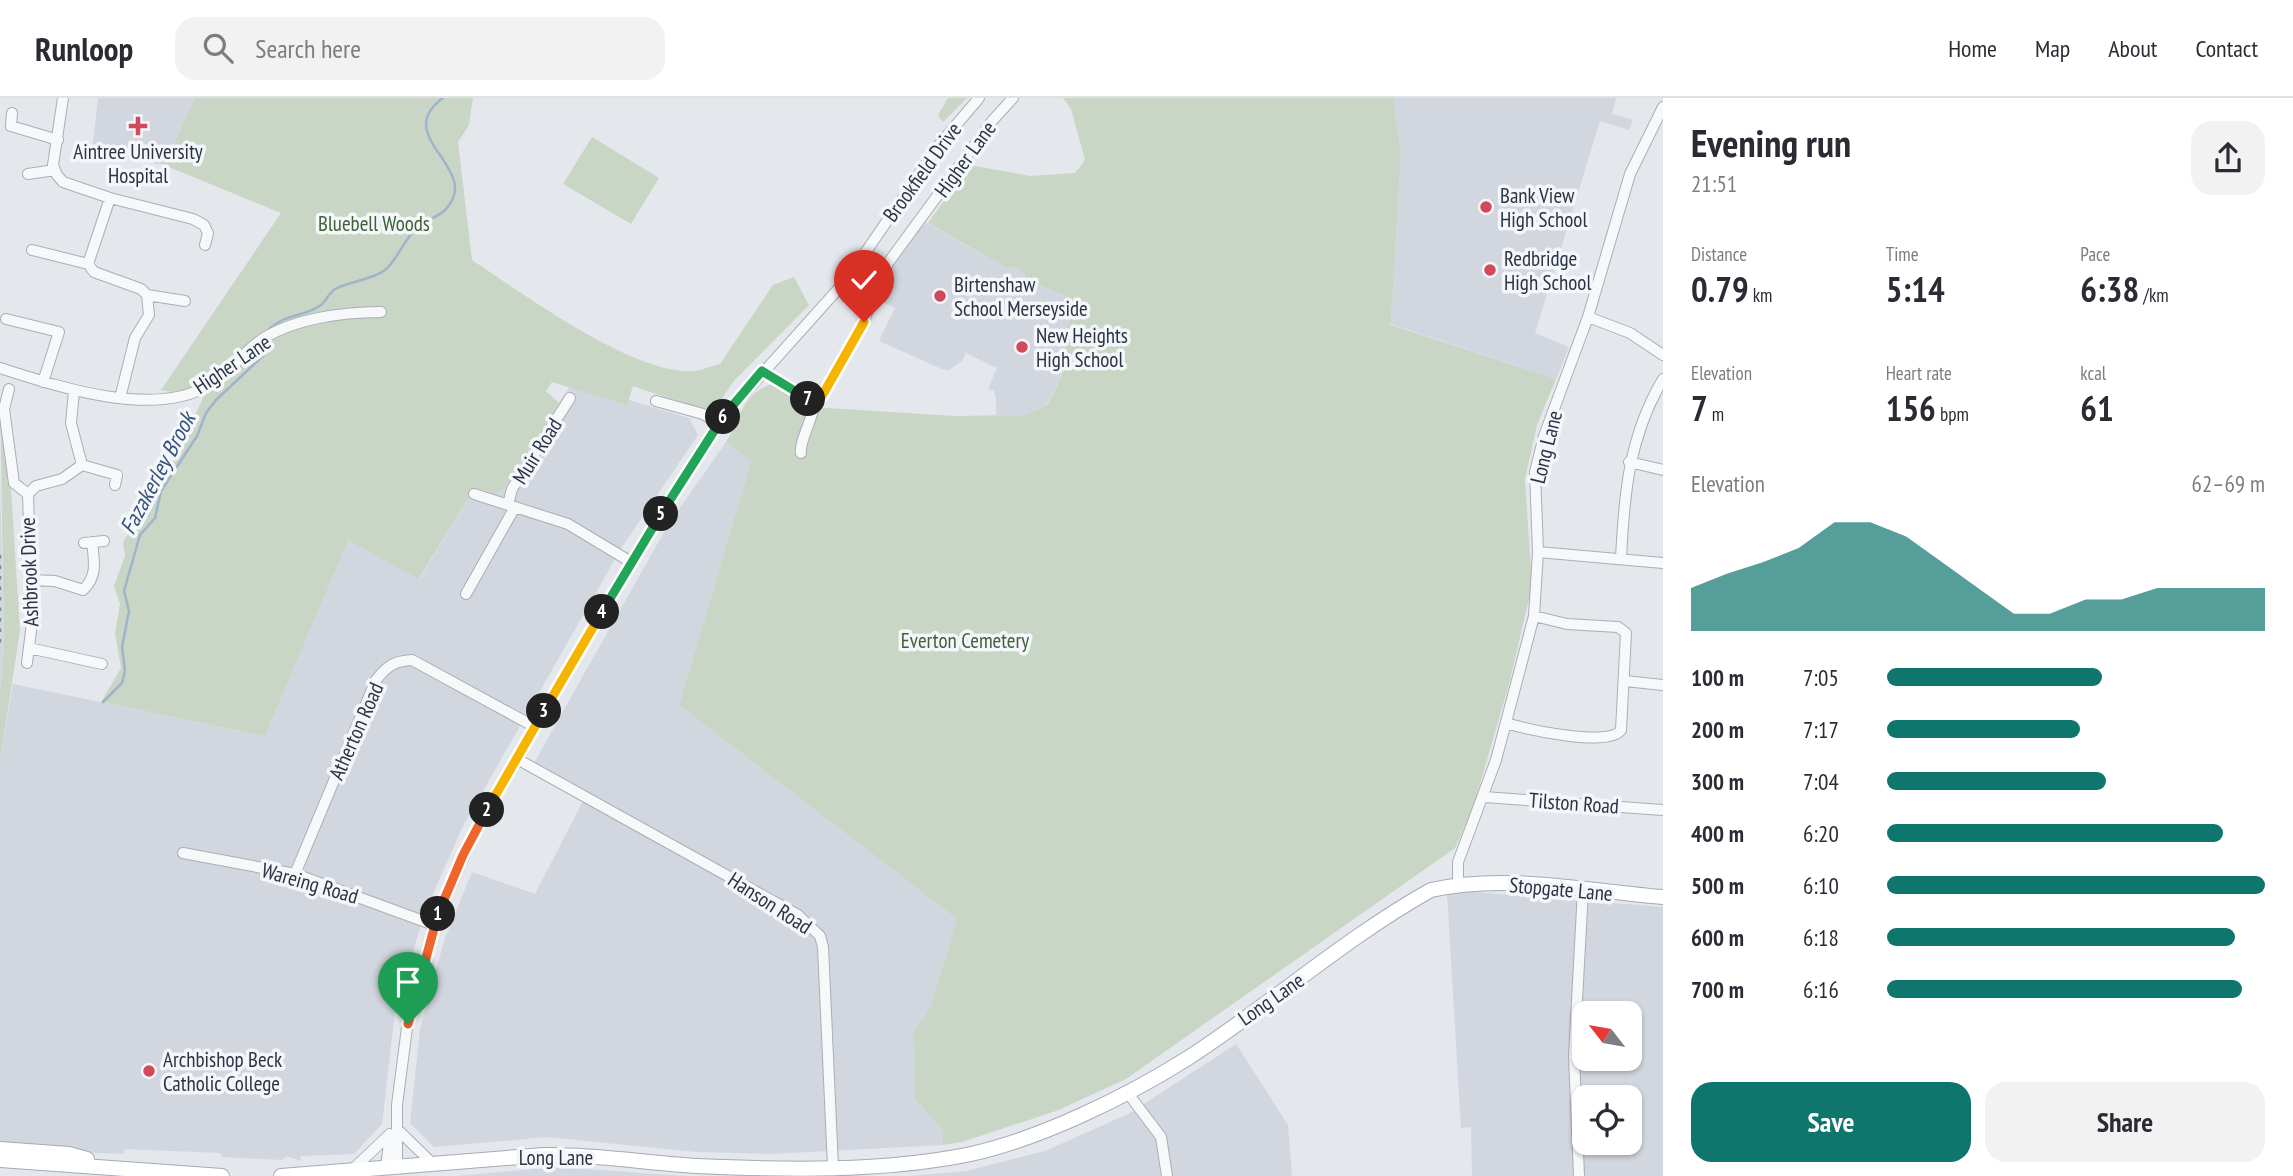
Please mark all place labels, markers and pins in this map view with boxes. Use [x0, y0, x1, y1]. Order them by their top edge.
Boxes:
marker: Aintree University Hospital [128, 116, 148, 136]
place label: Aintree University Hospital [73, 138, 203, 189]
place label: Bank View High School [1500, 182, 1587, 233]
marker: Bank View High School [1478, 199, 1494, 215]
place label: Redbridge High School [1504, 245, 1591, 296]
pin [834, 250, 894, 322]
marker: Redbridge High School [1482, 262, 1498, 278]
place label: Birtenshaw School Merseyside [954, 271, 1088, 322]
marker: Birtenshaw School Merseyside [932, 288, 948, 304]
place label: New Heights High School [1036, 322, 1128, 373]
marker: New Heights High School [1014, 339, 1030, 355]
pin: 7 [790, 382, 826, 416]
pin: 6 [706, 400, 740, 434]
pin: 5 [644, 496, 678, 532]
pin: 4 [584, 594, 620, 630]
pin: 3 [526, 694, 562, 728]
pin: 2 [470, 792, 504, 828]
pin: 1 [420, 896, 456, 932]
pin [378, 952, 438, 1024]
place label: Archbishop Beck Catholic College [163, 1046, 282, 1097]
marker: Archbishop Beck Catholic College [141, 1063, 157, 1079]

